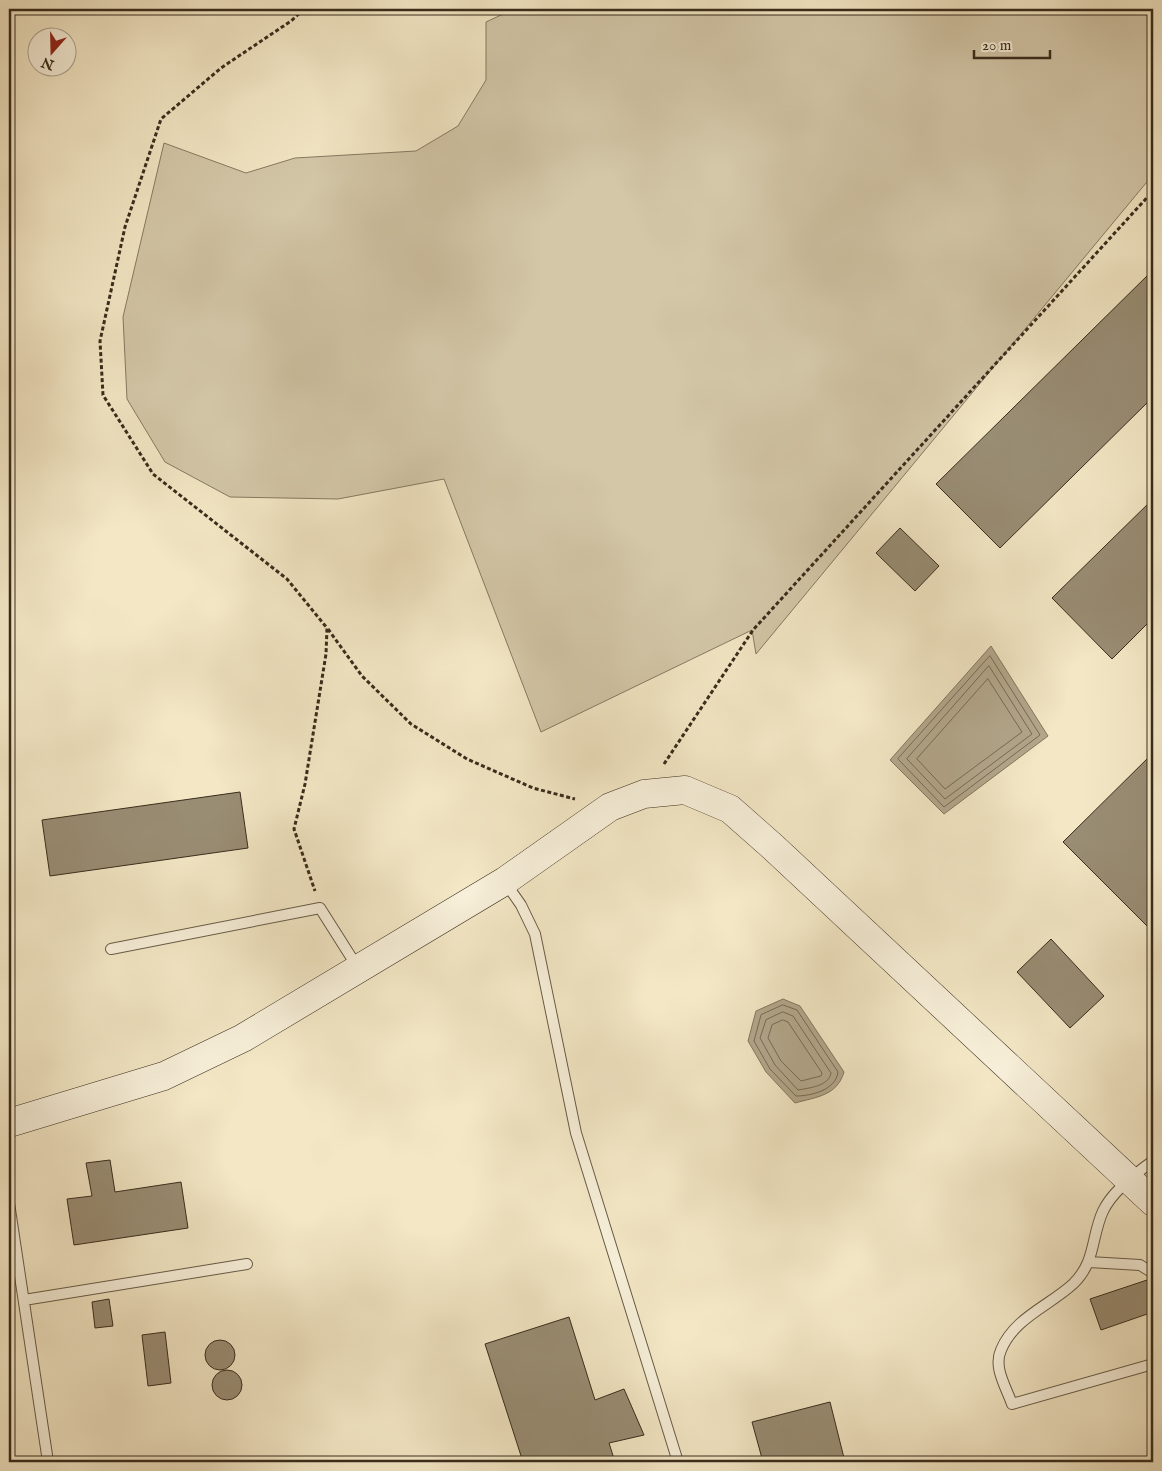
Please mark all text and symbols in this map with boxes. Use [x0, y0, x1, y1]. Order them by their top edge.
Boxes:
north arrow [28, 28, 78, 78]
scale bar [974, 28, 1051, 60]
text: 20 m [982, 36, 1012, 55]
text: N [39, 53, 58, 74]

